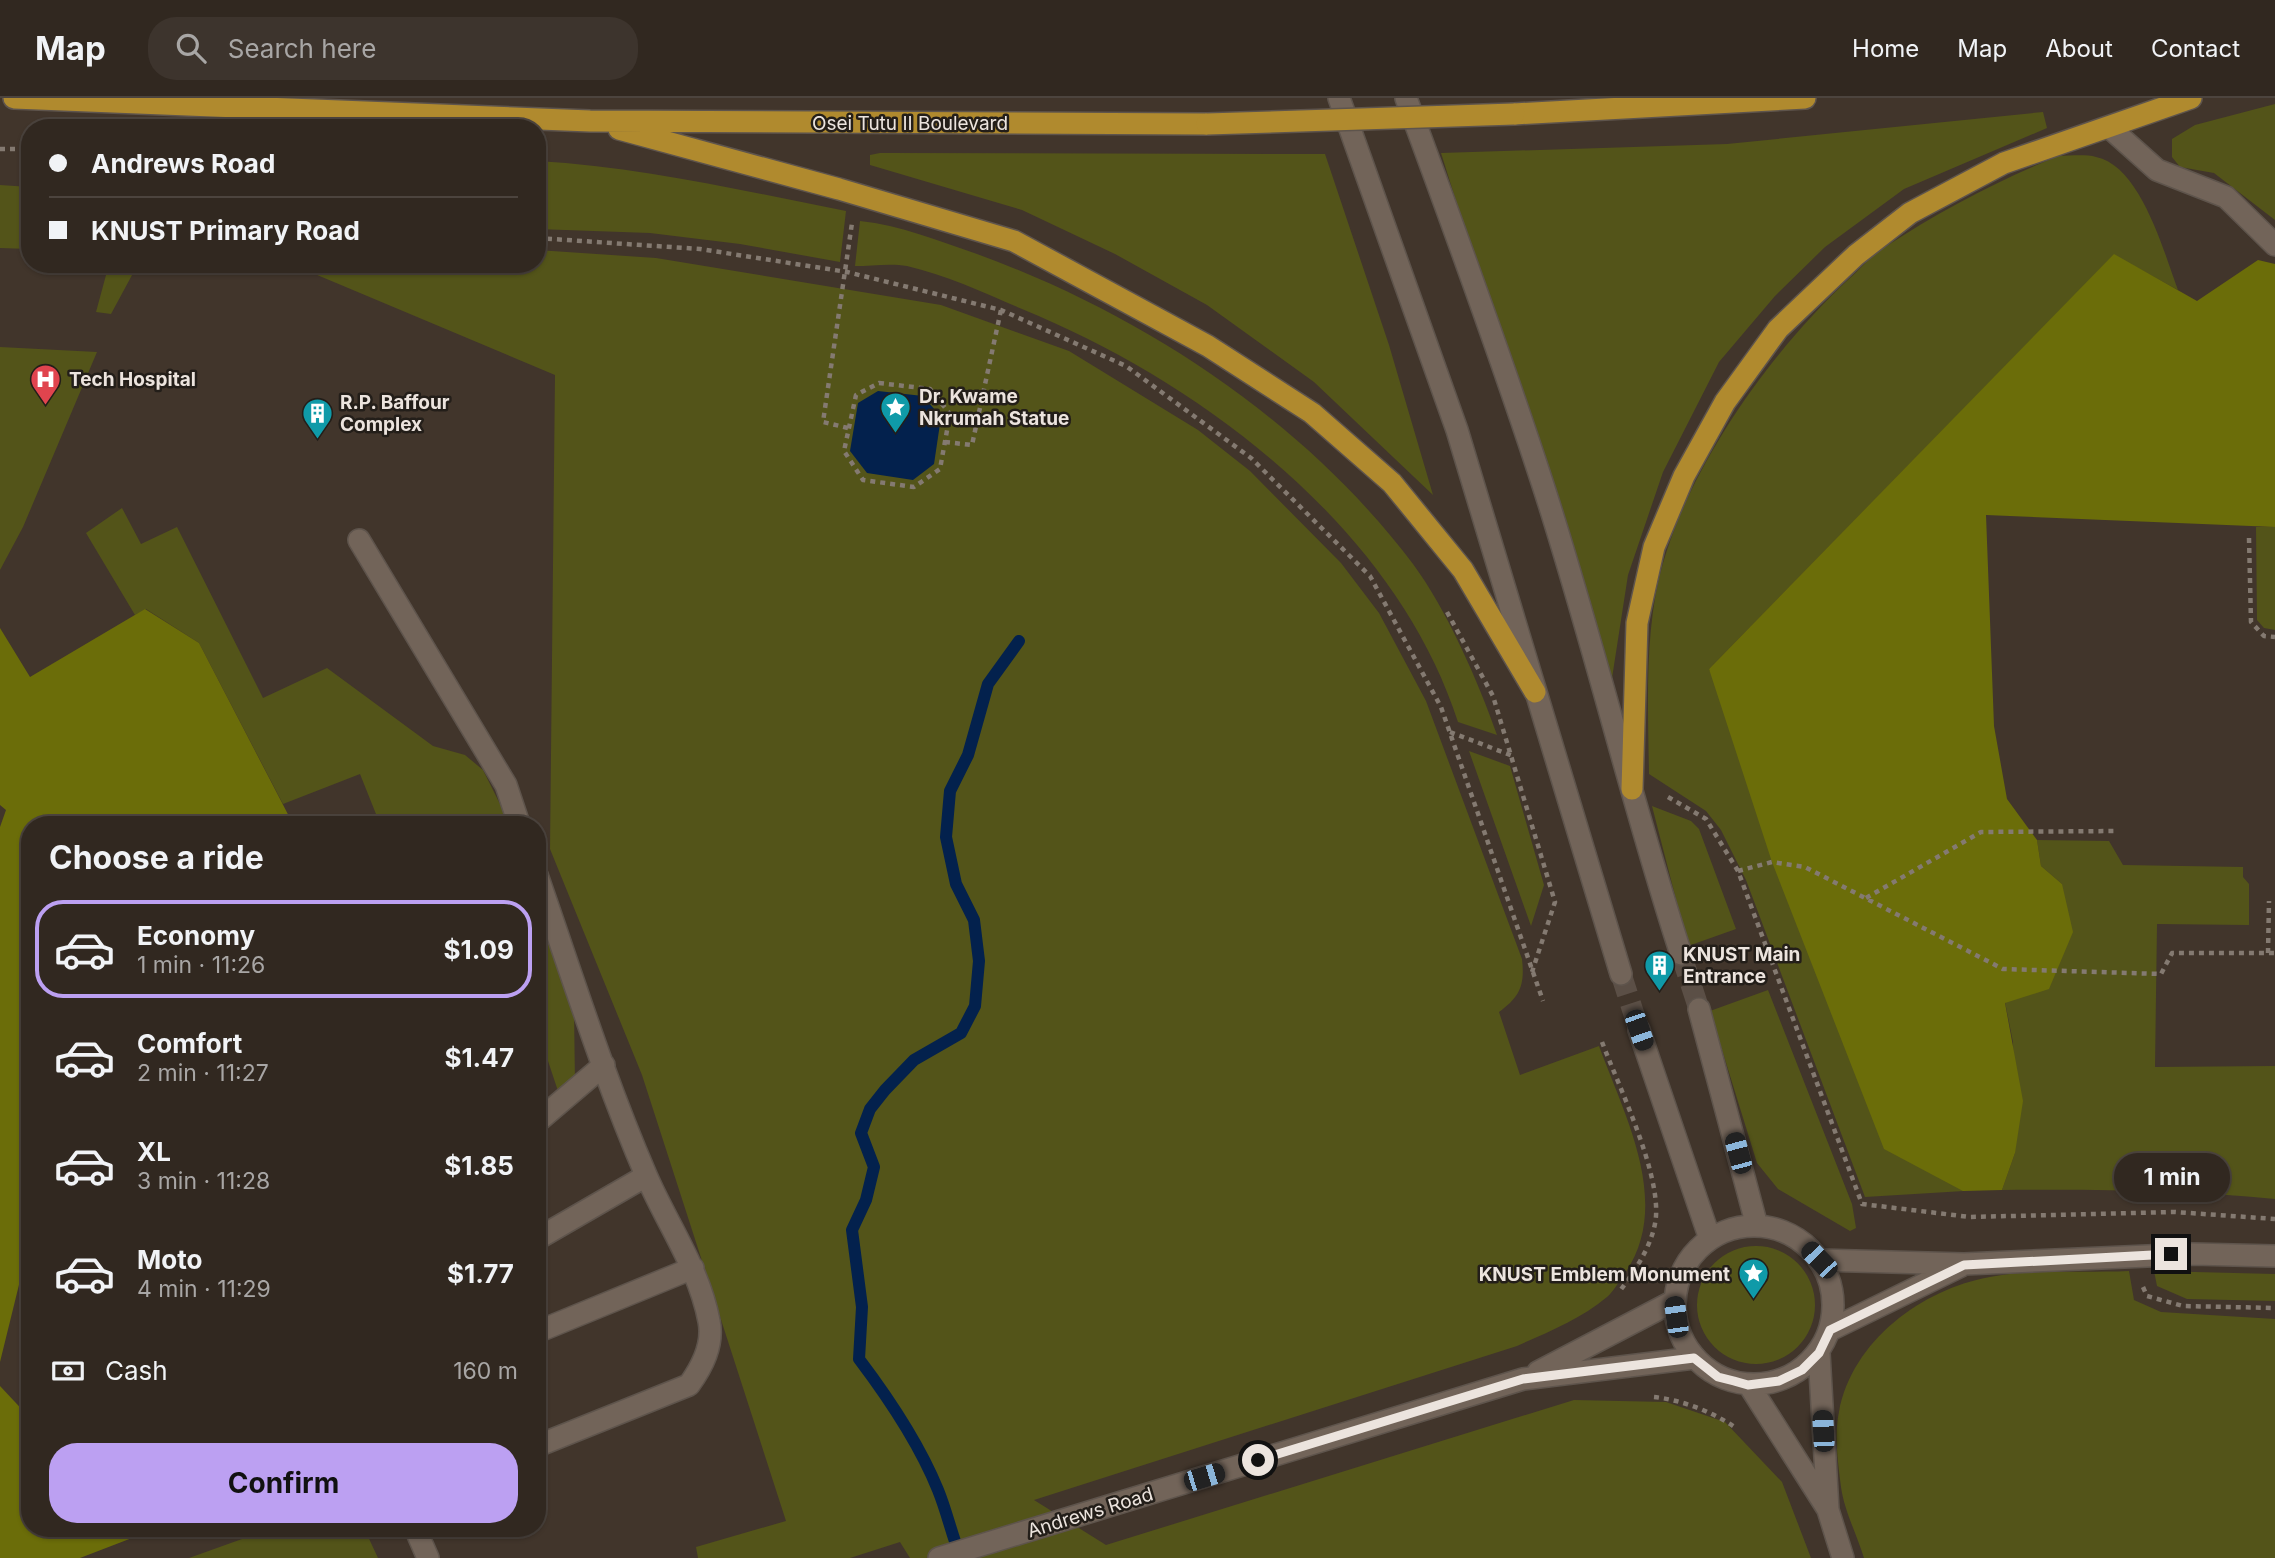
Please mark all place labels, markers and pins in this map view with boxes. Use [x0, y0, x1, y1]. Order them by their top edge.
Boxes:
hospital icon: Tech Hospital [29, 362, 63, 406]
place label: Tech Hospital [69, 368, 196, 391]
place label: Dr. Kwame Nkrumah Statue [919, 385, 1069, 430]
place icon: Dr. Kwame Nkrumah Statue [879, 390, 913, 434]
place label: R.P. Baffour Complex [340, 391, 450, 436]
building icon: R.P. Baffour Complex [300, 396, 334, 440]
place label: KNUST Main Entrance [1683, 943, 1800, 988]
building icon: KNUST Main Entrance [1643, 948, 1677, 992]
place icon: KNUST Emblem Monument [1736, 1257, 1770, 1301]
place label: KNUST Emblem Monument [1479, 1263, 1730, 1286]

